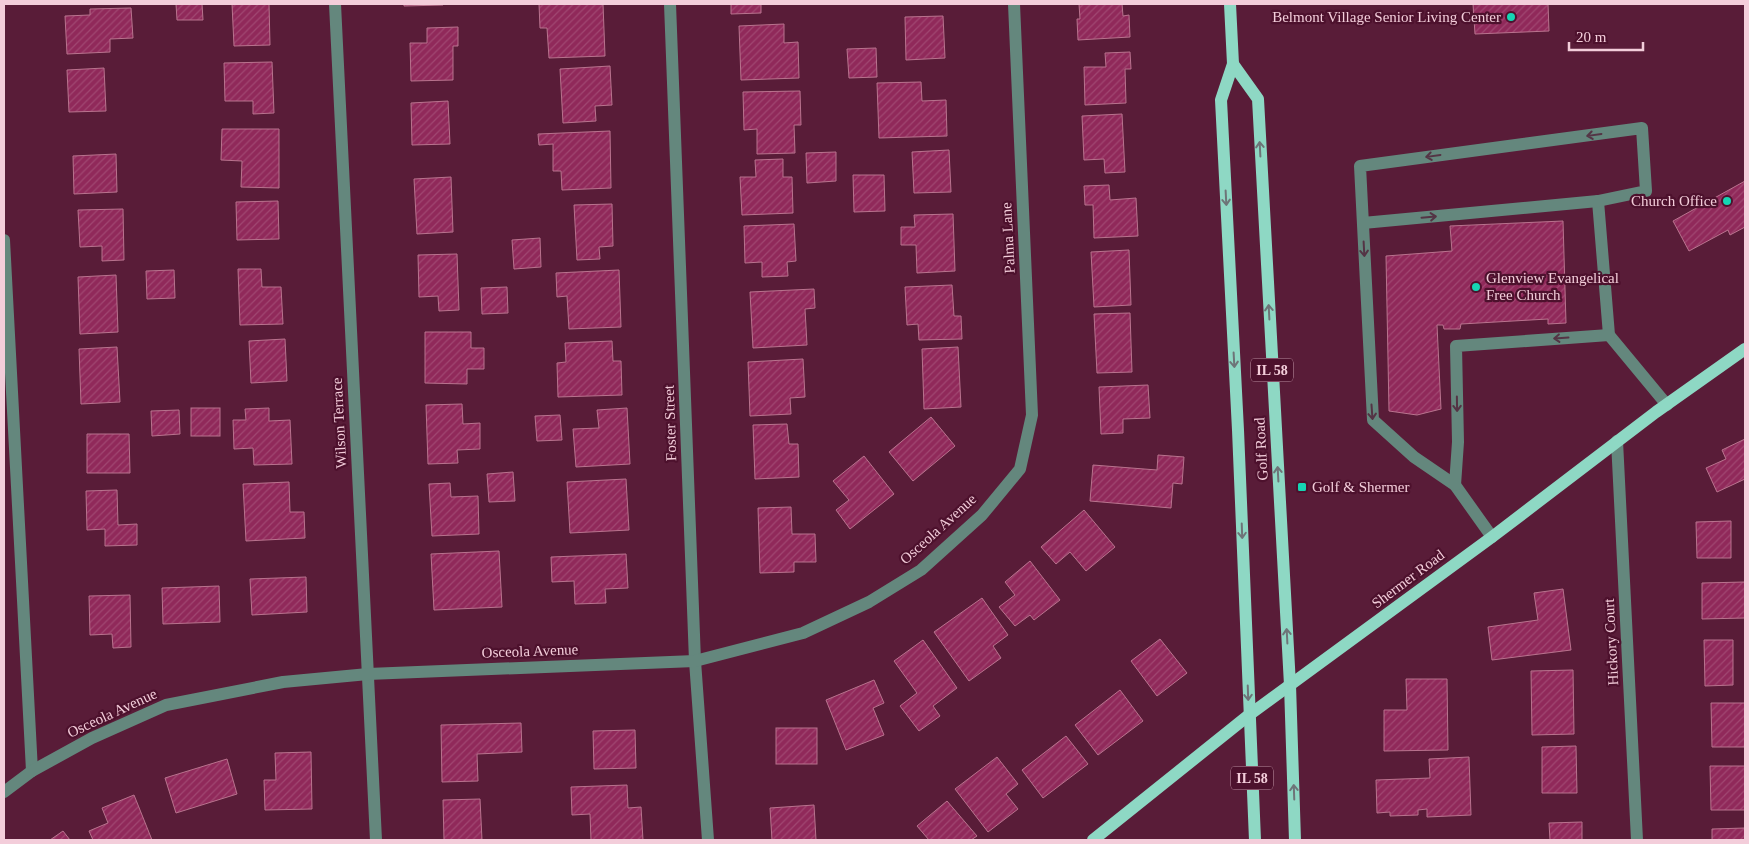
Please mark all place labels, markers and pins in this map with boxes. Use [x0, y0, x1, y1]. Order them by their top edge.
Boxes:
place label: Belmont Village Senior Living Center [1272, 9, 1501, 25]
marker: Belmont Village Senior Living Center [1505, 11, 1517, 23]
place label: Church Office [1631, 193, 1717, 209]
marker: Church Office [1721, 195, 1733, 207]
place label: Glenview Evangelical Free Church [1486, 270, 1619, 303]
marker: Glenview Evangelical Free Church [1470, 281, 1482, 293]
place label: Golf & Shermer [1312, 479, 1409, 495]
marker: Golf & Shermer [1296, 481, 1308, 493]

